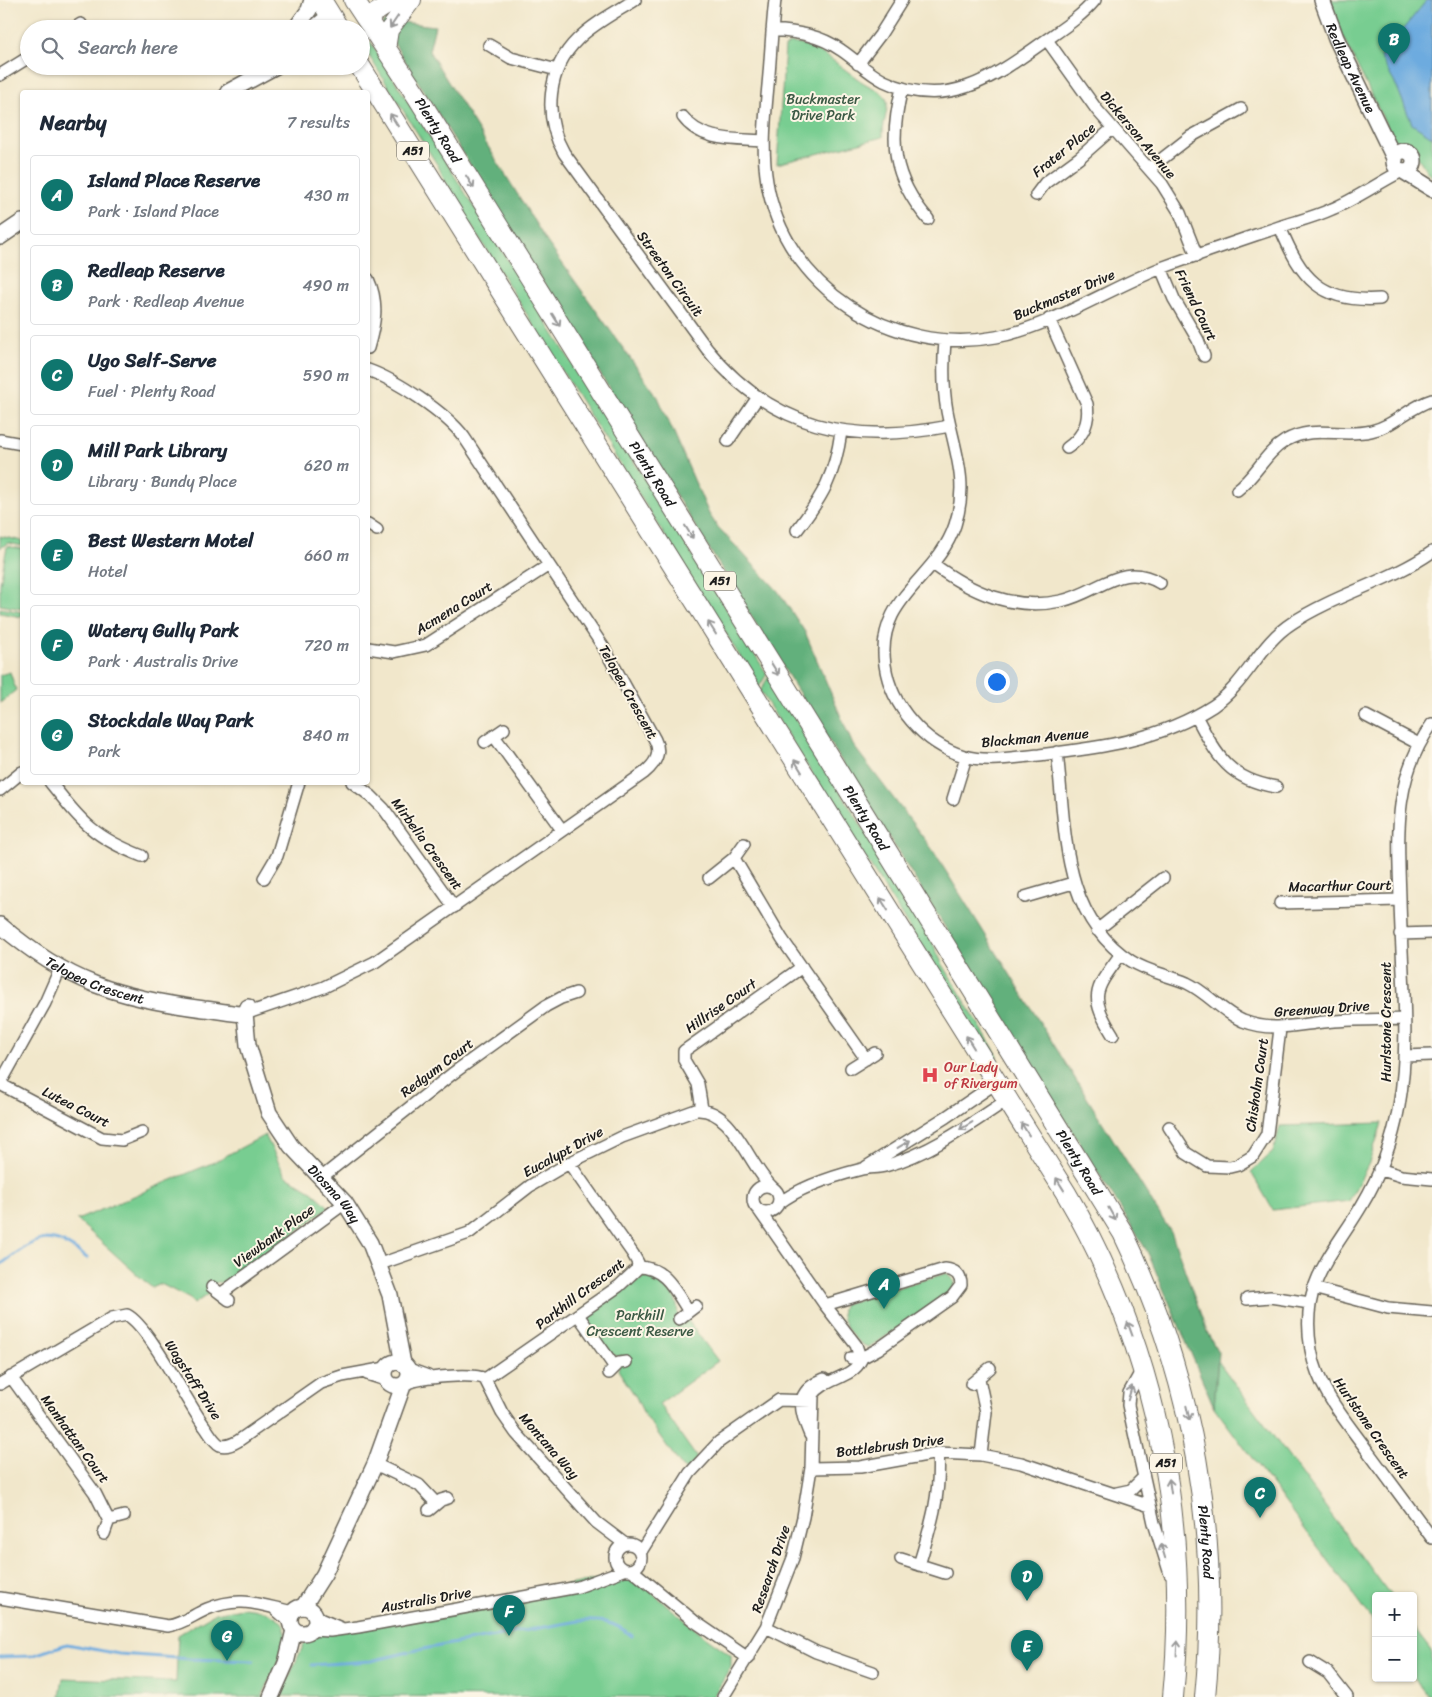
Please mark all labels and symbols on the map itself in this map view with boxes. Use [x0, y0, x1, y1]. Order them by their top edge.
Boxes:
one-way arrow [389, 15, 399, 29]
street label: Redleap Avenue [1319, 20, 1383, 118]
pin: B [1378, 23, 1410, 64]
street label: Dickerson Avenue [1093, 85, 1183, 185]
park label: Buckmaster Drive Park [786, 87, 861, 128]
street label: Plenty Road [408, 92, 469, 169]
one-way arrow [389, 114, 399, 128]
street label: Frater Place [1026, 116, 1102, 184]
road number: A51 [397, 142, 429, 160]
one-way arrow [466, 174, 476, 188]
street label: Streeton Circuit [630, 226, 710, 322]
street label: Buckmaster Drive [1009, 262, 1119, 328]
street label: Friend Court [1168, 264, 1224, 346]
one-way arrow [552, 312, 562, 326]
street label: Plenty Road [622, 436, 684, 513]
one-way arrow [684, 524, 694, 538]
road number: A51 [704, 572, 736, 590]
street label: Acmena Court [409, 574, 498, 642]
one-way arrow [706, 622, 716, 636]
street label: Telopea Crescent [592, 640, 664, 744]
one-way arrow [770, 662, 780, 676]
your location [984, 669, 1010, 695]
street label: Blackman Avenue [980, 721, 1090, 755]
one-way arrow [792, 759, 803, 773]
street label: Plenty Road [836, 780, 897, 857]
street label: Mirbelia Crescent [385, 792, 469, 896]
street label: Macarthur Court [1288, 873, 1392, 899]
one-way arrow [879, 897, 889, 911]
street label: Telopea Crescent [40, 949, 147, 1011]
street label: Hurlstone Crescent [1374, 962, 1399, 1082]
street label: Hillrise Court [680, 971, 763, 1040]
street label: Greenway Drive [1273, 993, 1371, 1025]
street label: Redgum Court [395, 1032, 479, 1104]
one-way arrow [965, 1035, 975, 1049]
street label: Chisholm Court [1238, 1037, 1276, 1133]
place label: Our Lady of Rivergum [944, 1055, 1018, 1096]
hospital icon: Our Lady of Rivergum [920, 1065, 940, 1085]
street label: Lutea Court [38, 1079, 114, 1135]
street label: Eucalypt Drive [518, 1119, 608, 1185]
one-way arrow [959, 1121, 973, 1131]
one-way arrow [1020, 1123, 1030, 1137]
street label: Plenty Road [1049, 1124, 1110, 1202]
one-way arrow [897, 1138, 911, 1148]
street label: Diosma Way [301, 1158, 368, 1229]
one-way arrow [1055, 1178, 1065, 1192]
street label: Viewbank Place [228, 1198, 320, 1274]
one-way arrow [1108, 1206, 1118, 1221]
street label: Parkhill Crescent [530, 1252, 630, 1336]
pin: A [868, 1268, 900, 1309]
park label: Parkhill Crescent Reserve [586, 1303, 694, 1344]
one-way arrow [1125, 1322, 1134, 1337]
street label: Wagstaff Drive [158, 1335, 228, 1425]
street label: Hurlstone Crescent [1326, 1372, 1416, 1484]
one-way arrow [1126, 1386, 1135, 1402]
street label: Manhattan Court [34, 1389, 116, 1489]
one-way arrow [1184, 1405, 1193, 1421]
street label: Montana Way [512, 1407, 586, 1486]
street label: Bottlebrush Drive [835, 1427, 945, 1465]
road number: A51 [1150, 1454, 1182, 1472]
pin: C [1244, 1477, 1276, 1518]
one-way arrow [1164, 1479, 1174, 1495]
street label: Plenty Road [1191, 1504, 1221, 1581]
street label: Research Drive [744, 1522, 798, 1616]
one-way arrow [1157, 1544, 1167, 1560]
pin: D [1011, 1560, 1043, 1601]
street label: Australis Drive [378, 1580, 473, 1620]
pin: F [493, 1595, 525, 1636]
pin: G [211, 1620, 243, 1661]
pin: E [1011, 1630, 1043, 1671]
one-way arrow [1172, 1641, 1181, 1657]

